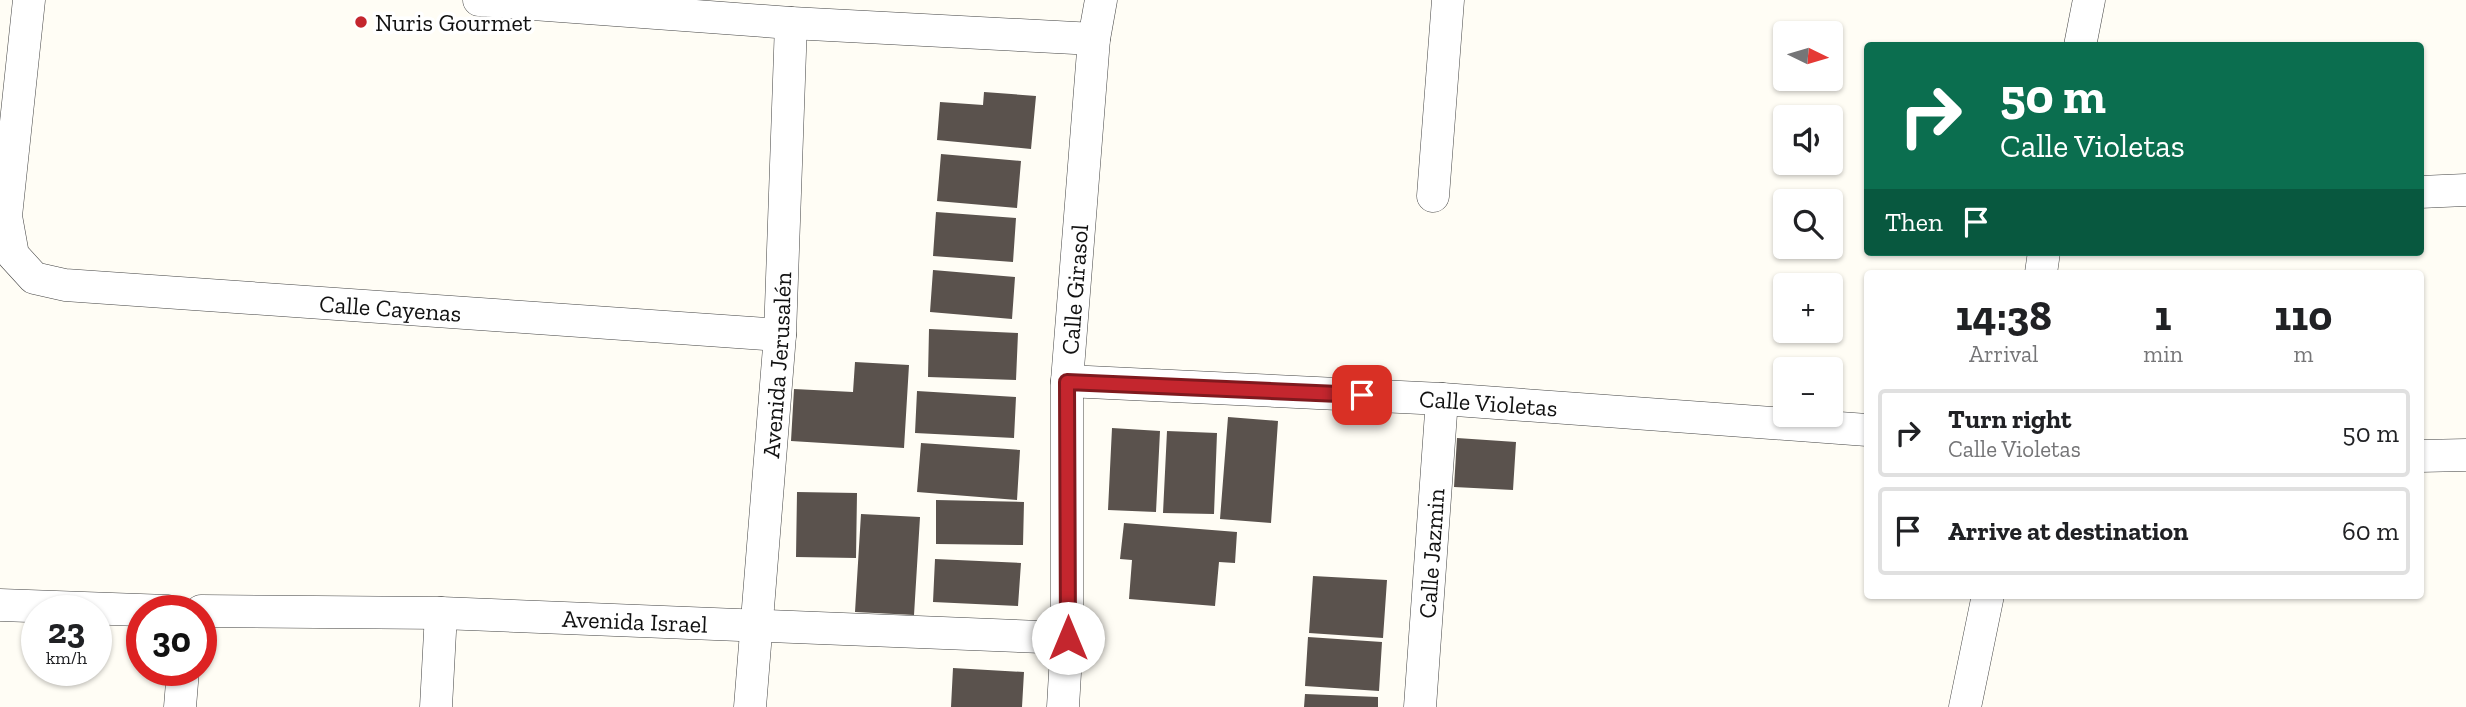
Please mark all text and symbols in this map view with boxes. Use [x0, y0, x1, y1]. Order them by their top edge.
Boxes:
place label: Nuris Gourmet [375, 8, 532, 37]
marker: Nuris Gourmet [353, 14, 369, 30]
north arrow [1773, 21, 1843, 91]
map controls [1773, 21, 1843, 427]
text: 50 m [2000, 67, 2106, 126]
icon: right [1885, 70, 1976, 161]
button: sound [1773, 105, 1843, 175]
text: Calle Violetas [2000, 127, 2185, 165]
button: search [1773, 189, 1843, 259]
icon: arrive [1957, 203, 1995, 241]
text: Then [1885, 206, 1943, 238]
street label: Calle Girasol [1055, 223, 1094, 356]
street label: Avenida Jerusalén [756, 271, 797, 459]
button: + [1773, 273, 1843, 343]
street label: Calle Cayenas [318, 288, 462, 327]
text: 14:38 [1956, 290, 2052, 341]
text: 1 [2155, 290, 2172, 341]
text: 110 [2274, 290, 2332, 341]
text: Arrival [1969, 340, 2038, 368]
text: min [2143, 340, 2183, 368]
text: m [2293, 340, 2313, 368]
button: − [1773, 357, 1843, 427]
pin [1332, 365, 1392, 425]
icon: arrive [1343, 376, 1381, 414]
street label: Calle Violetas [1419, 383, 1559, 422]
text: Turn right [1948, 403, 2071, 435]
icon: right [1889, 414, 1927, 452]
text: 50 m [2342, 417, 2399, 449]
text: Calle Violetas [1948, 435, 2081, 463]
street label: Calle Jazmin [1412, 487, 1450, 619]
icon: arrive [1889, 512, 1927, 550]
text: Arrive at destination [1948, 515, 2188, 547]
text: 60 m [2342, 515, 2399, 547]
speed limit sign: 30 [126, 595, 217, 686]
position arrow [1031, 601, 1105, 675]
street label: Avenida Israel [561, 603, 708, 638]
text: 23 [48, 610, 85, 652]
text: km/h [46, 647, 87, 669]

